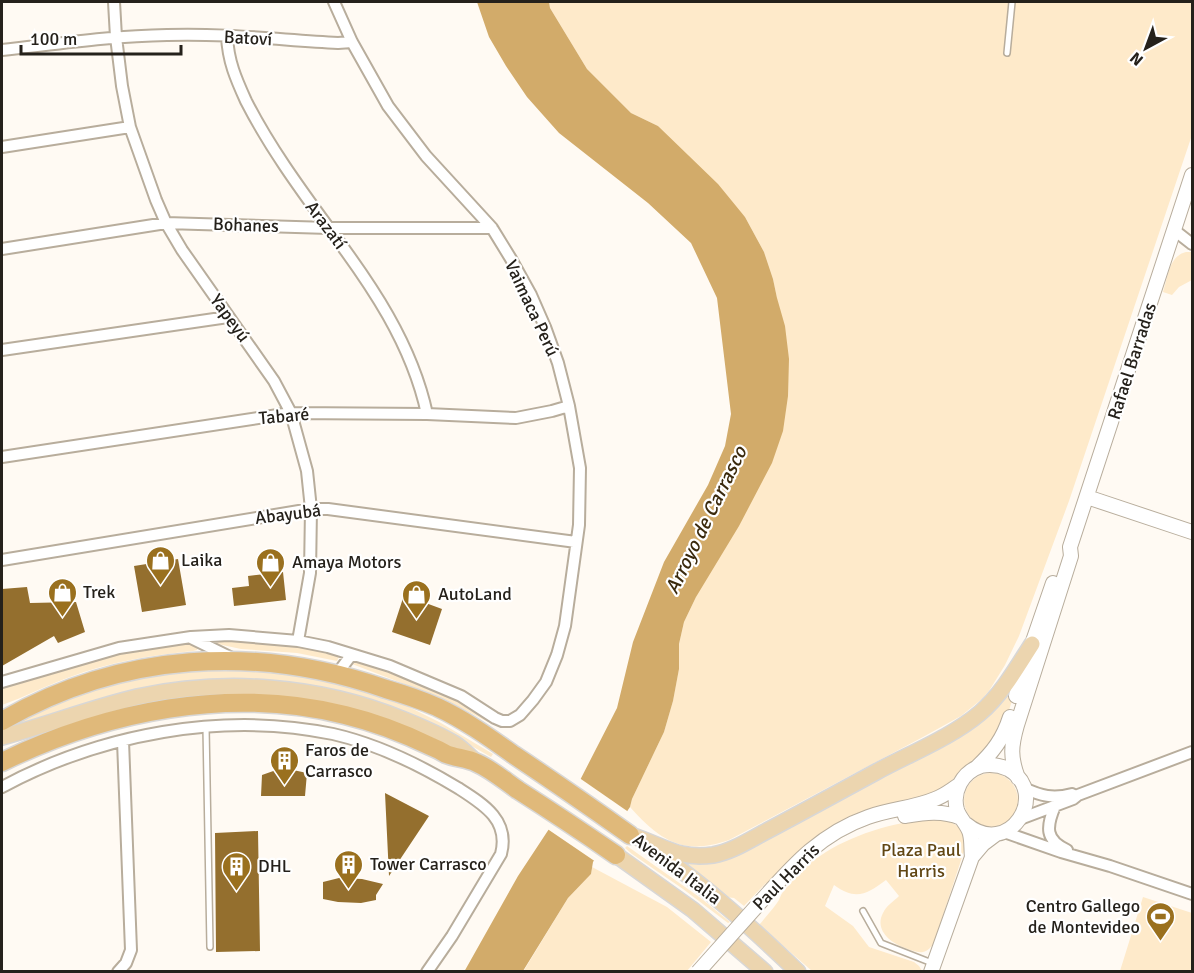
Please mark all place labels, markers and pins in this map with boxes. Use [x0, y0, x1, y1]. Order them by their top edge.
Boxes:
shop icon: Laika [144, 544, 176, 586]
shop icon: Amaya Motors [255, 546, 287, 588]
place label: Laika [181, 549, 222, 571]
place label: Amaya Motors [292, 551, 401, 573]
shop icon: Trek [46, 576, 78, 618]
shop icon: AutoLand [401, 578, 433, 620]
place label: Trek [83, 581, 115, 603]
place label: AutoLand [438, 583, 512, 605]
place label: Faros de Carrasco [305, 739, 373, 782]
building icon: Faros de Carrasco [268, 744, 300, 786]
building icon: Tower Carrasco [333, 848, 365, 890]
building icon: DHL [221, 850, 253, 892]
place label: Tower Carrasco [370, 853, 487, 875]
place label: DHL [258, 855, 291, 877]
place label: Centro Gallego de Montevideo [1026, 895, 1140, 938]
sports icon: Centro Gallego de Montevideo [1145, 900, 1177, 942]

